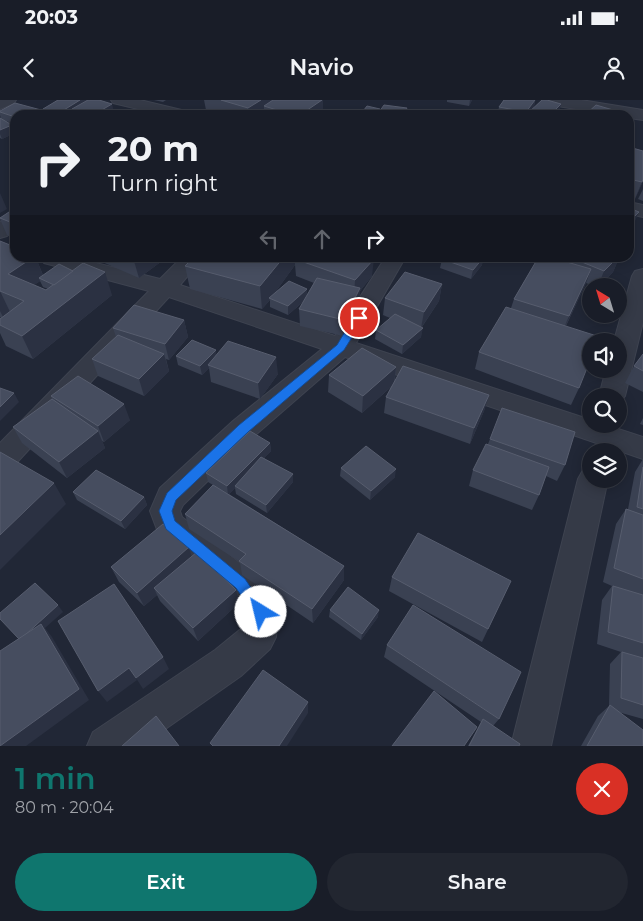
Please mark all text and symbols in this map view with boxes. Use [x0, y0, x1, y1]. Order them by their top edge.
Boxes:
text: 20:03 [25, 6, 78, 29]
icon: back [15, 54, 43, 82]
text: Navio [289, 54, 354, 81]
icon: person [600, 54, 628, 82]
text: 20 m [108, 127, 199, 170]
icon: right [25, 130, 90, 195]
text: Turn right [108, 170, 218, 197]
icon: left [255, 225, 283, 253]
icon: ahead [308, 225, 336, 253]
icon: right [361, 225, 389, 253]
north arrow [582, 278, 628, 322]
map controls [582, 278, 627, 488]
pin [338, 297, 380, 339]
icon: arrive [345, 304, 373, 332]
button: sound [582, 333, 627, 378]
button: search [582, 388, 627, 433]
button: layers [582, 443, 627, 488]
position arrow [234, 585, 286, 637]
text: 1 min [15, 760, 96, 797]
button: close [576, 763, 628, 815]
text: 80 m · 20:04 [15, 798, 114, 817]
button: Exit [15, 853, 317, 911]
button: Share [327, 853, 628, 911]

